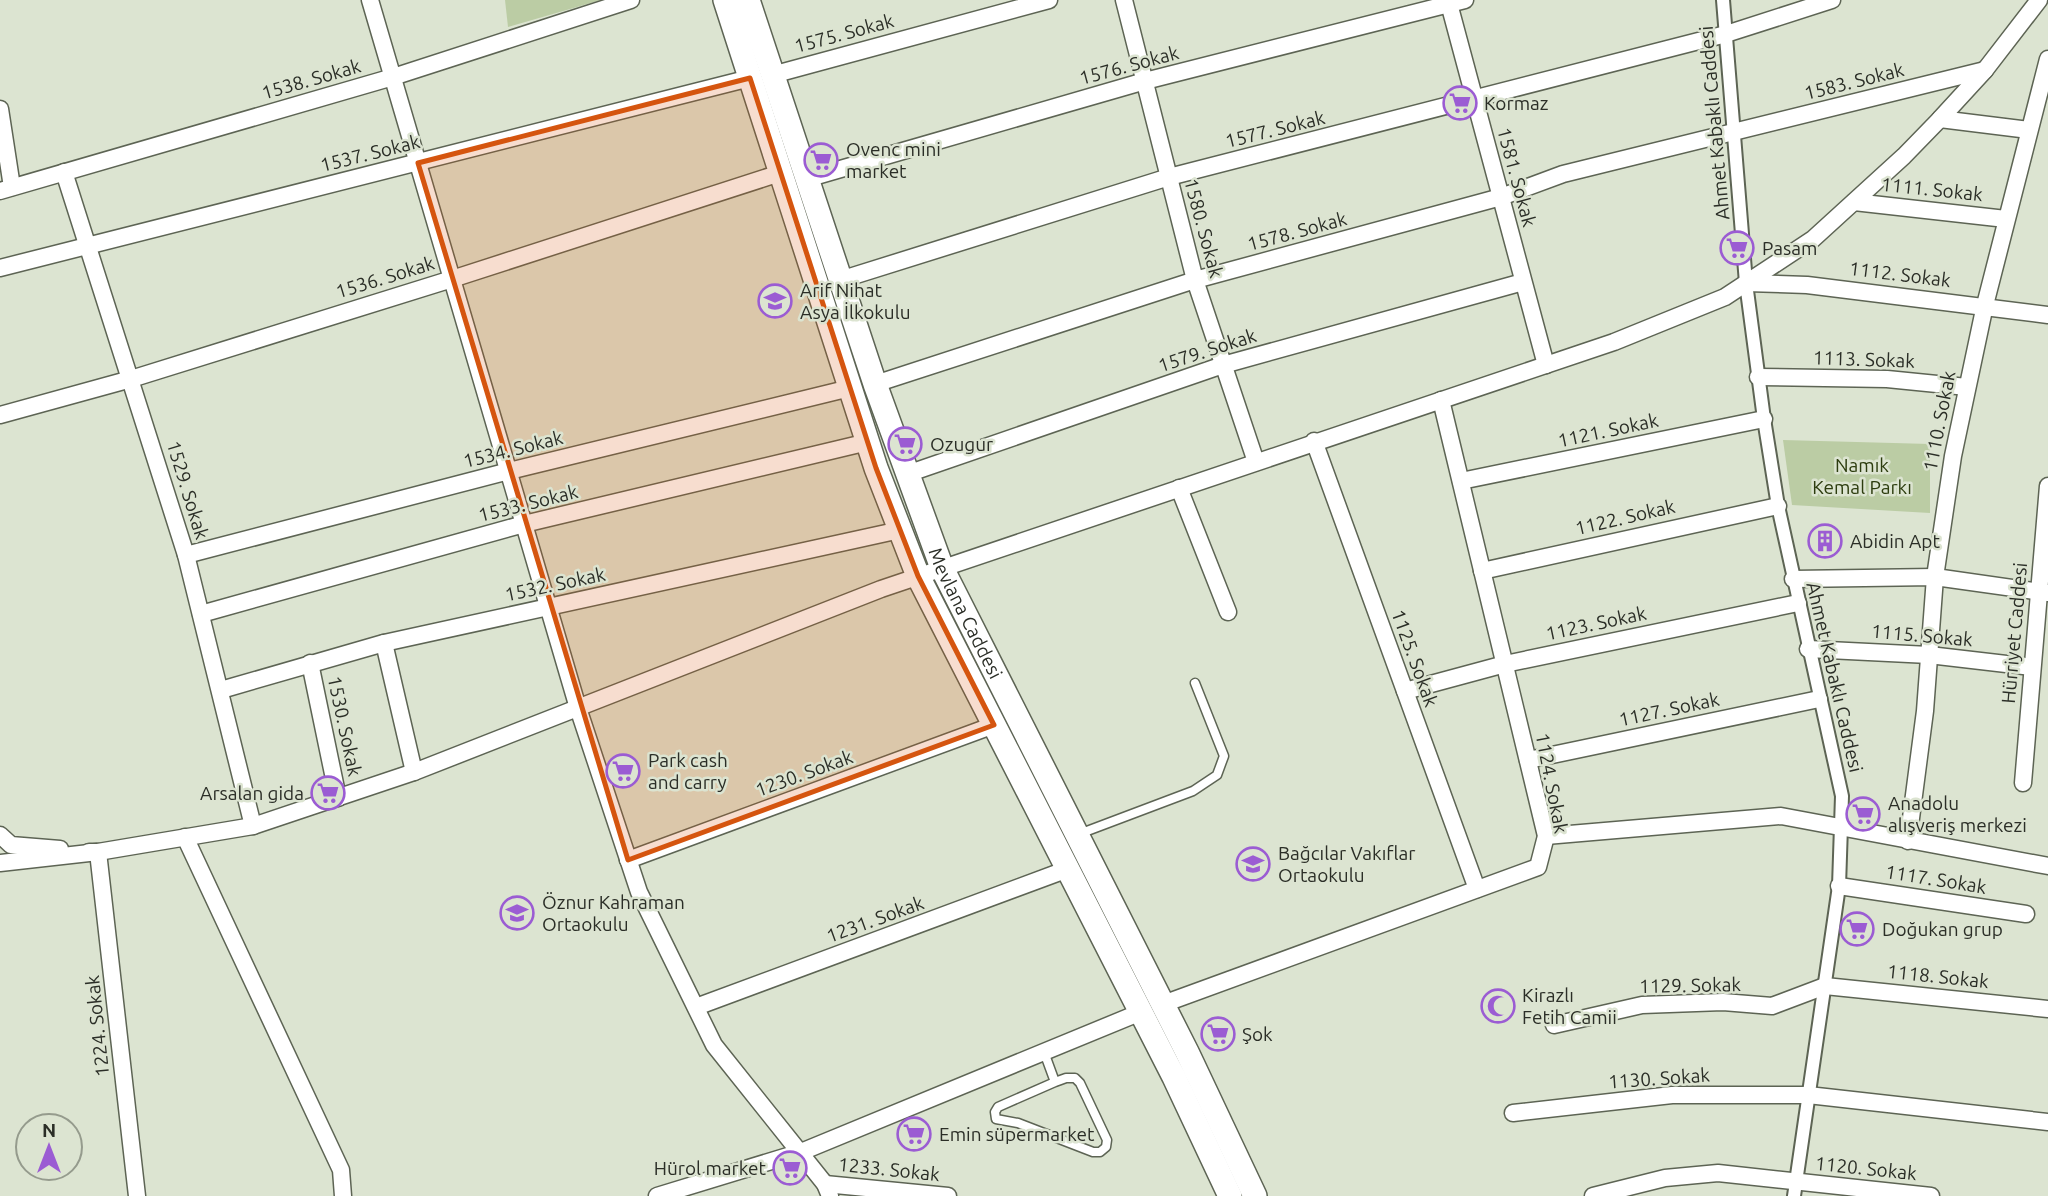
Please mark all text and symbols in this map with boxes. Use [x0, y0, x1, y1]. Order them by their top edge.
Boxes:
street label: 1575. Sokak [792, 9, 896, 57]
street label: Ahmet Kabaklı Caddesi [1695, 25, 1733, 221]
street label: 1576. Sokak [1077, 41, 1181, 89]
street label: 1538. Sokak [259, 54, 363, 104]
street label: 1583. Sokak [1802, 58, 1906, 104]
supermarket icon: Kormaz [1441, 84, 1479, 122]
place label: Kormaz [1484, 92, 1549, 114]
street label: 1577. Sokak [1223, 106, 1327, 152]
street label: 1581. Sokak [1493, 125, 1541, 229]
street label: 1537. Sokak [318, 130, 422, 176]
place label: Ovenc mini market [846, 138, 941, 182]
supermarket icon: Ovenc mini market [802, 141, 840, 179]
street label: 1111. Sokak [1880, 173, 1984, 205]
street label: 1580. Sokak [1180, 176, 1228, 280]
street label: 1578. Sokak [1245, 207, 1349, 255]
supermarket icon: Pasam [1718, 229, 1756, 267]
place label: Pasam [1762, 237, 1817, 259]
street label: 1536. Sokak [333, 251, 437, 302]
street label: 1112. Sokak [1848, 257, 1952, 291]
place label: Arif Nihat Asya İlkokulu [800, 279, 911, 323]
school or university icon: Arif Nihat Asya İlkokulu [756, 282, 794, 320]
street label: 1579. Sokak [1155, 324, 1259, 376]
street label: 1113. Sokak [1813, 346, 1916, 372]
street label: 1110. Sokak [1918, 368, 1960, 473]
street label: 1121. Sokak [1556, 409, 1661, 451]
supermarket icon: Ozugur [886, 425, 924, 463]
street label: 1534. Sokak [461, 426, 565, 472]
place label: Ozugur [930, 433, 993, 455]
street label: 1529. Sokak [163, 438, 214, 542]
park label: Namık Kemal Parkı [1812, 454, 1912, 498]
street label: 1533. Sokak [476, 480, 580, 526]
street label: 1122. Sokak [1573, 495, 1678, 539]
building icon: Abidin Apt [1806, 522, 1844, 560]
place label: Abidin Apt [1850, 530, 1940, 552]
street label: Mevlana Caddesi [925, 545, 1007, 682]
street label: Hürriyet Caddesi [1997, 562, 2031, 704]
street label: 1532. Sokak [503, 563, 608, 605]
street label: Ahmet Kabaklı Caddesi [1802, 580, 1868, 774]
street label: 1123. Sokak [1544, 602, 1649, 644]
street label: 1125. Sokak [1387, 606, 1443, 710]
street label: 1115. Sokak [1870, 620, 1974, 650]
street label: 1530. Sokak [324, 674, 366, 779]
street label: 1127. Sokak [1617, 688, 1722, 730]
street label: 1124. Sokak [1531, 731, 1573, 836]
street label: 1230. Sokak [752, 745, 856, 801]
place label: Park cash and carry [648, 749, 728, 793]
supermarket icon: Park cash and carry [604, 752, 642, 790]
supermarket icon: Arsalan gida [309, 774, 347, 812]
place label: Arsalan gida [200, 782, 304, 804]
place label: Anadolu alışveriş merkezi [1888, 792, 2027, 836]
supermarket icon: Anadolu alışveriş merkezi [1844, 795, 1882, 833]
place label: Bağcılar Vakıflar Ortaokulu [1278, 842, 1415, 886]
school or university icon: Bağcılar Vakıflar Ortaokulu [1234, 845, 1272, 883]
street label: 1117. Sokak [1884, 860, 1988, 898]
place label: Öznur Kahraman Ortaokulu [542, 891, 685, 935]
street label: 1231. Sokak [823, 891, 927, 947]
school or university icon: Öznur Kahraman Ortaokulu [498, 894, 536, 932]
supermarket icon: Doğukan grup [1838, 910, 1876, 948]
place label: Doğukan grup [1882, 918, 2003, 940]
street label: 1118. Sokak [1886, 960, 1990, 992]
street label: 1129. Sokak [1639, 973, 1742, 997]
street label: 1224. Sokak [81, 974, 113, 1078]
place label: Kirazlı Fetih Camii [1522, 984, 1617, 1028]
mosque icon: Kirazlı Fetih Camii [1479, 987, 1517, 1025]
supermarket icon: Şok [1199, 1015, 1237, 1053]
place label: Şok [1242, 1023, 1273, 1045]
street label: 1130. Sokak [1607, 1063, 1711, 1093]
north arrow [14, 1112, 84, 1182]
supermarket icon: Emin süpermarket [895, 1115, 933, 1153]
text: N [42, 1119, 56, 1141]
place label: Emin süpermarket [939, 1123, 1095, 1145]
supermarket icon: Hürol market [771, 1149, 809, 1187]
street label: 1120. Sokak [1814, 1152, 1918, 1184]
street label: 1233. Sokak [837, 1153, 941, 1185]
place label: Hürol market [654, 1157, 767, 1179]

